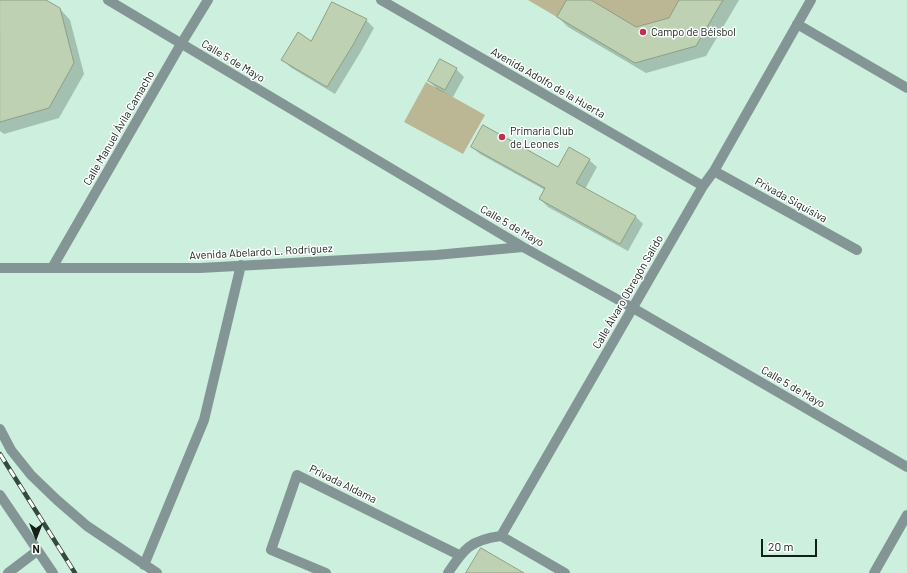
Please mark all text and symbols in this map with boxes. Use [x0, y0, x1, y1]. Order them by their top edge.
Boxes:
place label: Campo de Béisbol [651, 25, 736, 39]
marker: Campo de Béisbol [638, 27, 648, 37]
street label: Calle 5 de Mayo [199, 37, 267, 85]
street label: Avenida Adolfo de la Huerta [489, 45, 607, 121]
street label: Calle Manuel Ávila Camacho [81, 68, 157, 188]
place label: Primaria Club de Leones [510, 124, 574, 150]
marker: Primaria Club de Leones [497, 132, 507, 142]
street label: Privada Siquisiva [753, 175, 829, 225]
street label: Calle 5 de Mayo [478, 202, 546, 250]
street label: Calle Álvaro Obregón Salido [590, 233, 666, 351]
street label: Avenida Abelardo L. Rodríguez [189, 242, 333, 262]
street label: Calle 5 de Mayo [759, 363, 827, 411]
street label: Privada Aldama [307, 462, 379, 506]
north arrow [16, 517, 56, 557]
scale bar [763, 531, 819, 557]
text: 20 m [768, 539, 794, 553]
text: N [32, 543, 40, 556]

